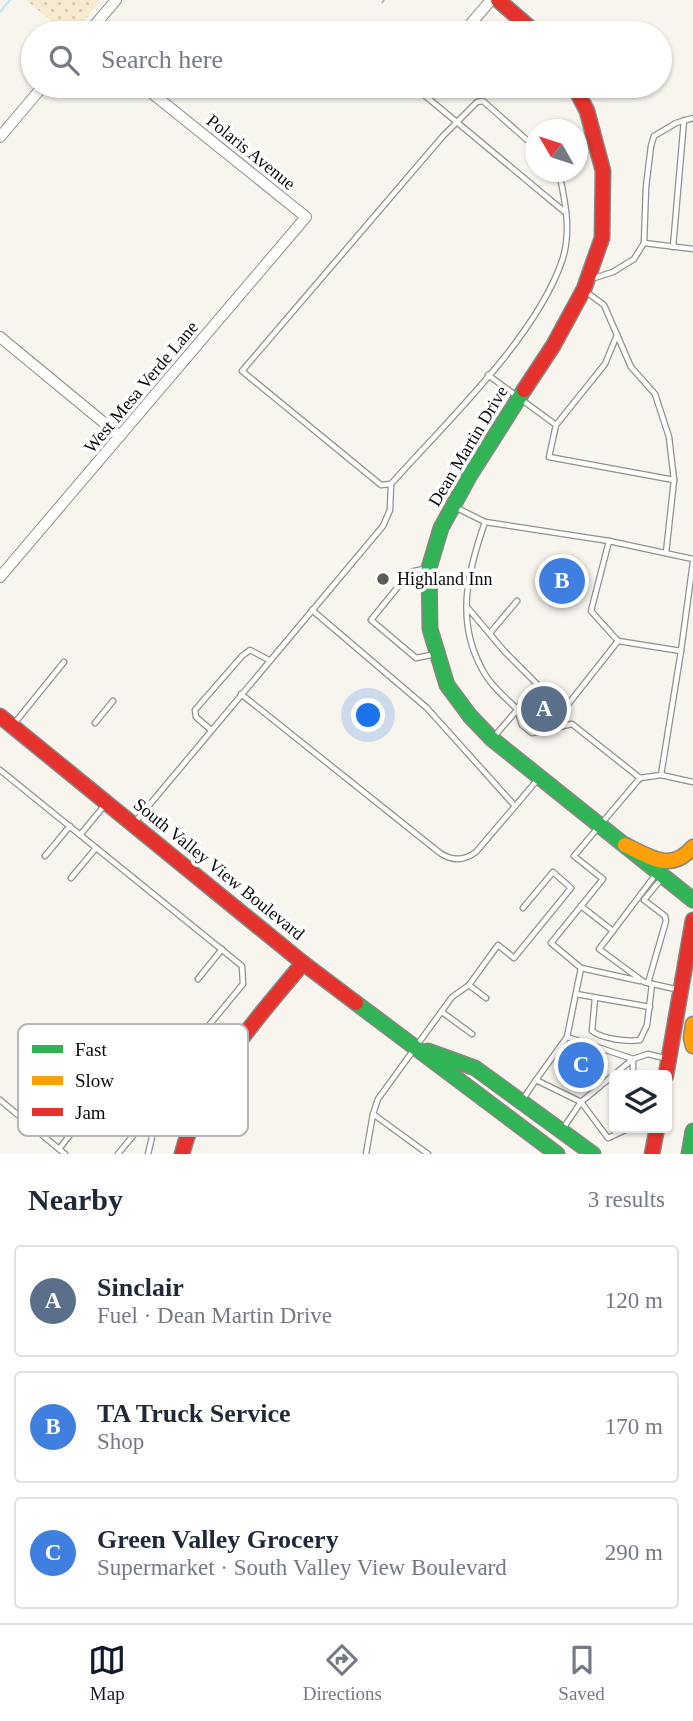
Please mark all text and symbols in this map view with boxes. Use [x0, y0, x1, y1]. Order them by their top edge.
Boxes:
search box [21, 21, 672, 98]
icon: search [45, 41, 83, 79]
text: Search here [101, 45, 223, 74]
street label: Polaris Avenue [203, 110, 299, 194]
north arrow [525, 119, 588, 182]
street label: West Mesa Verde Lane [80, 317, 202, 457]
street label: Dean Martin Drive [424, 382, 512, 510]
pin: B [539, 555, 585, 607]
place label: Highland Inn [397, 569, 492, 589]
marker: Highland Inn [375, 571, 391, 587]
pin: A [521, 683, 567, 735]
your location [351, 698, 385, 732]
street label: South Valley View Boulevard [130, 794, 308, 944]
legend [18, 1024, 248, 1136]
text: Fast [75, 1039, 107, 1060]
pin: C [558, 1039, 604, 1091]
text: Slow [75, 1070, 114, 1091]
map controls [609, 1070, 672, 1133]
button: layers [609, 1070, 672, 1133]
text: Jam [75, 1102, 106, 1123]
text: Nearby [28, 1183, 123, 1216]
text: 3 results [588, 1187, 665, 1212]
text: Sinclair [97, 1273, 184, 1302]
text: A [45, 1288, 61, 1313]
text: 120 m [605, 1288, 663, 1313]
text: Fuel · Dean Martin Drive [97, 1303, 332, 1328]
text: TA Truck Service [97, 1399, 291, 1428]
text: B [45, 1414, 61, 1439]
text: 170 m [605, 1414, 663, 1439]
text: Shop [97, 1429, 144, 1454]
text: Green Valley Grocery [97, 1525, 339, 1554]
text: C [45, 1540, 61, 1565]
text: 290 m [605, 1540, 663, 1565]
text: Supermarket · South Valley View Boulevard [97, 1555, 507, 1580]
tab: Map [88, 1641, 126, 1705]
tab: Directions [303, 1641, 382, 1705]
tab: Saved [558, 1641, 605, 1705]

